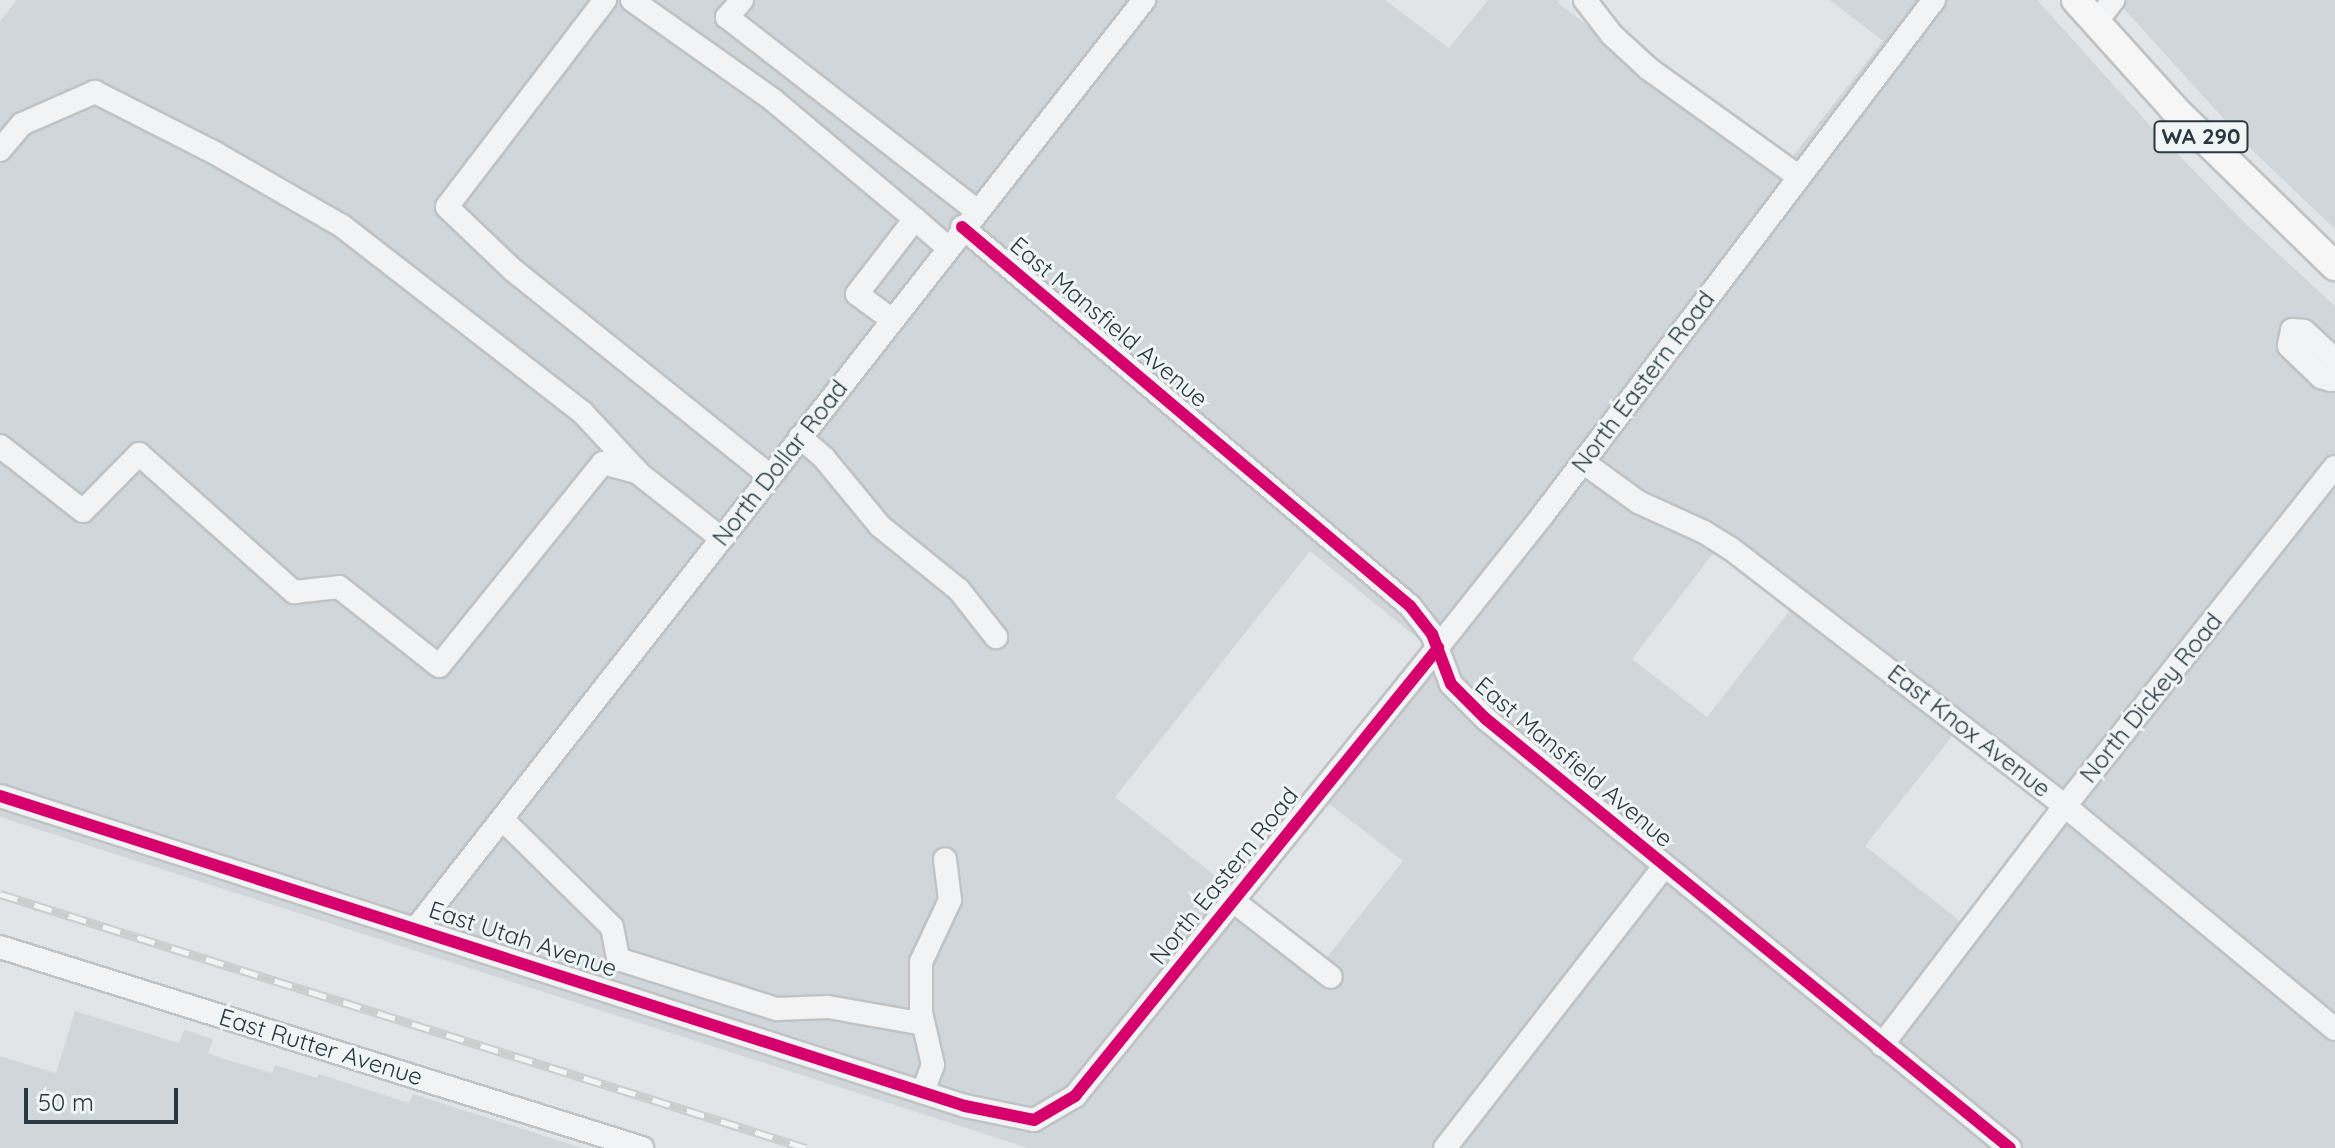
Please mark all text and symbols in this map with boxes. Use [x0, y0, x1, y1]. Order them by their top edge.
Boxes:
road number: WA 290 [2153, 119, 2249, 155]
street label: East Mansfield Avenue [1004, 231, 1214, 413]
street label: North Eastern Road [1565, 286, 1721, 478]
street label: North Dollar Road [706, 374, 854, 552]
street label: North Dickey Road [2074, 607, 2228, 789]
street label: East Knox Avenue [1882, 659, 2056, 803]
street label: East Mansfield Avenue [1469, 671, 1679, 853]
street label: North Eastern Road [1144, 782, 1304, 970]
street label: East Utah Avenue [425, 895, 621, 983]
street label: East Rutter Avenue [216, 1002, 426, 1092]
scale bar [28, 1072, 182, 1122]
text: 50 m [38, 1087, 94, 1117]

